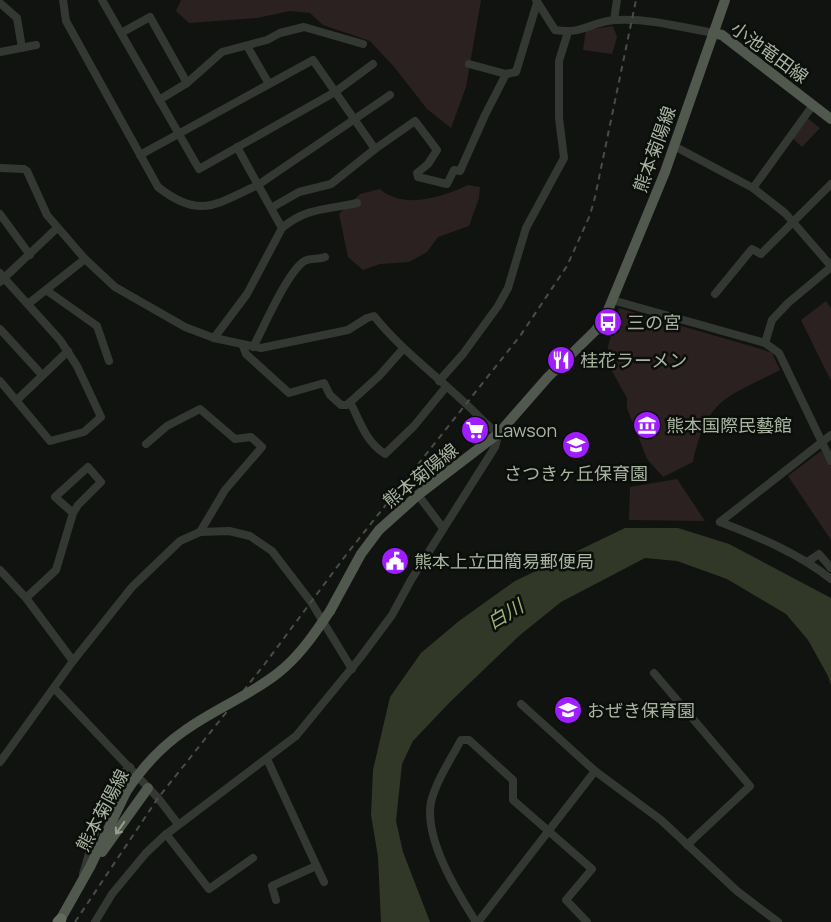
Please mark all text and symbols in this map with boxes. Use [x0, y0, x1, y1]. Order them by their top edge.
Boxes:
street label: 小池竜田線 [727, 16, 813, 88]
street label: 熊本菊陽線 [627, 103, 681, 195]
bus stop icon: 三の宮 [593, 307, 623, 337]
place label: 三の宮 [627, 310, 681, 334]
restaurant icon: 桂花ラーメン [546, 345, 576, 375]
place label: 桂花ラーメン [580, 348, 687, 372]
museum icon: 熊本国際民藝館 [632, 410, 662, 440]
place label: 熊本国際民藝館 [666, 413, 792, 437]
supermarket icon: Lawson [460, 415, 490, 445]
place label: Lawson [494, 418, 557, 442]
school or university icon: さつきヶ丘保育園 [561, 430, 591, 460]
street label: 熊本菊陽線 [377, 437, 463, 513]
place label: さつきヶ丘保育園 [504, 461, 648, 485]
public building icon: 熊本上立田簡易郵便局 [380, 546, 410, 576]
place label: 熊本上立田簡易郵便局 [414, 549, 594, 573]
water label: 白川 [482, 592, 530, 635]
school or university icon: おぜき保育園 [553, 695, 583, 725]
place label: おぜき保育園 [587, 698, 695, 722]
street label: 熊本菊陽線 [70, 765, 134, 855]
one-way arrow [115, 821, 125, 835]

